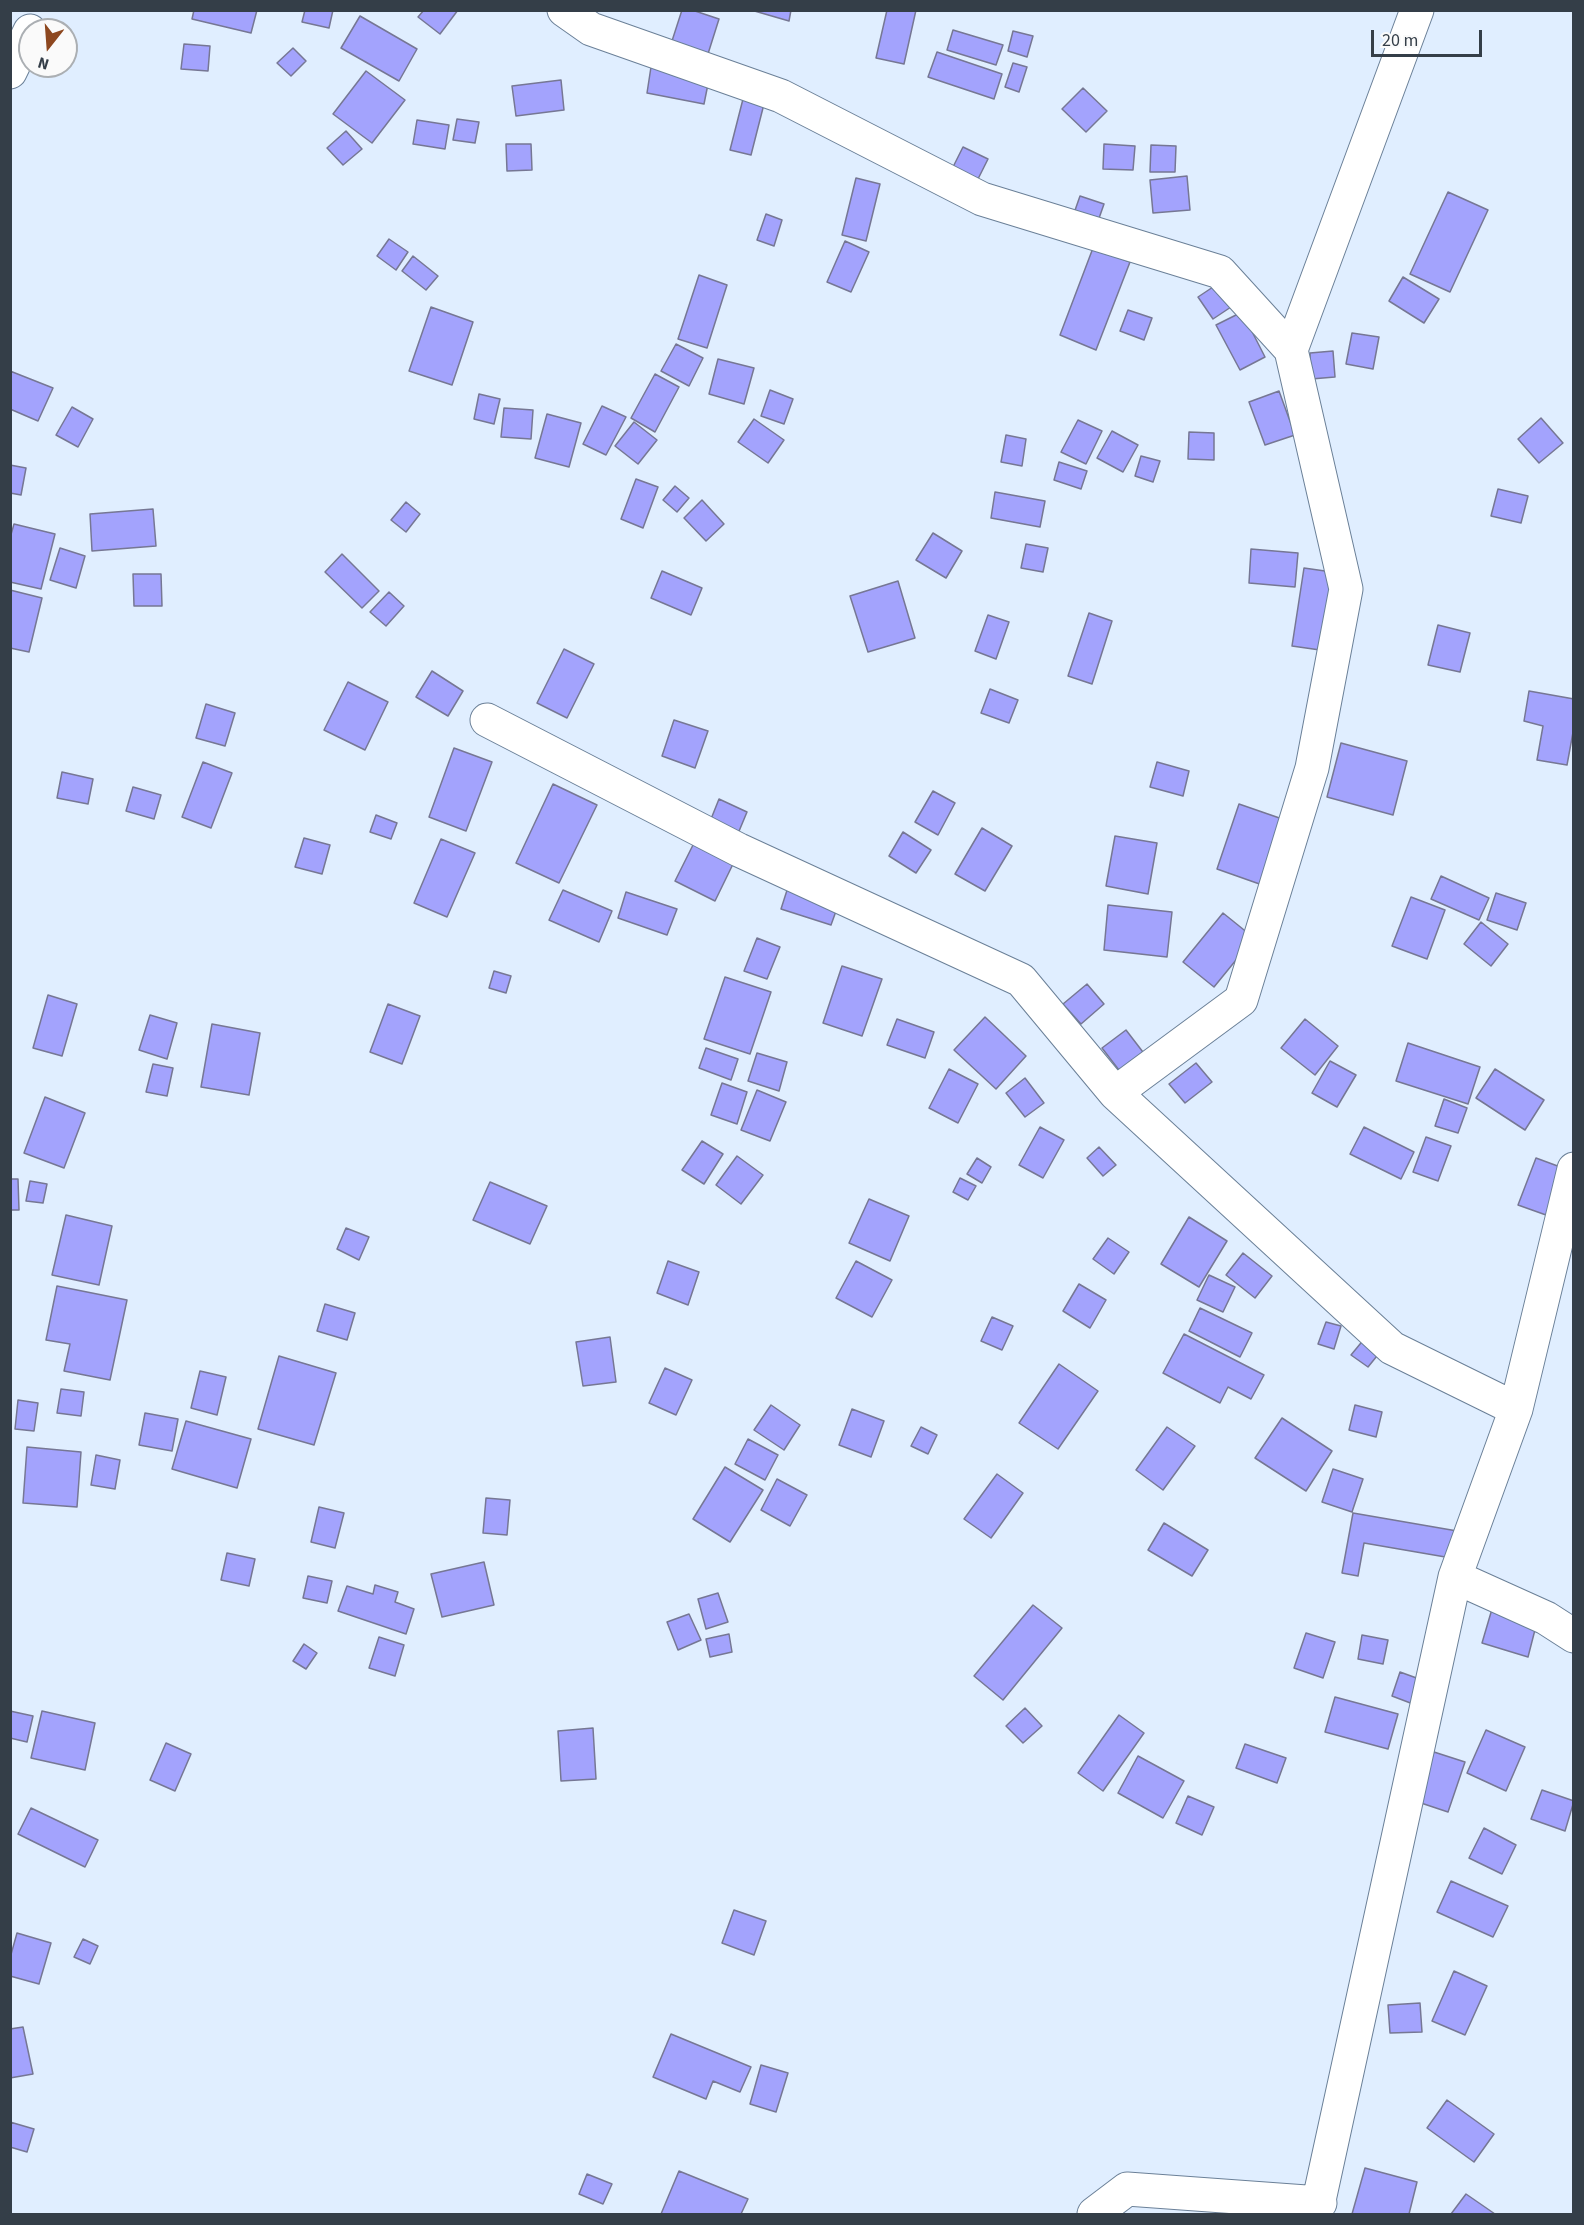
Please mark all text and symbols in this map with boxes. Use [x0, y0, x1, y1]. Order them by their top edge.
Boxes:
north arrow [18, 18, 78, 78]
scale bar [1374, 18, 1485, 56]
text: 20 m [1382, 28, 1418, 53]
text: N [35, 51, 52, 75]

